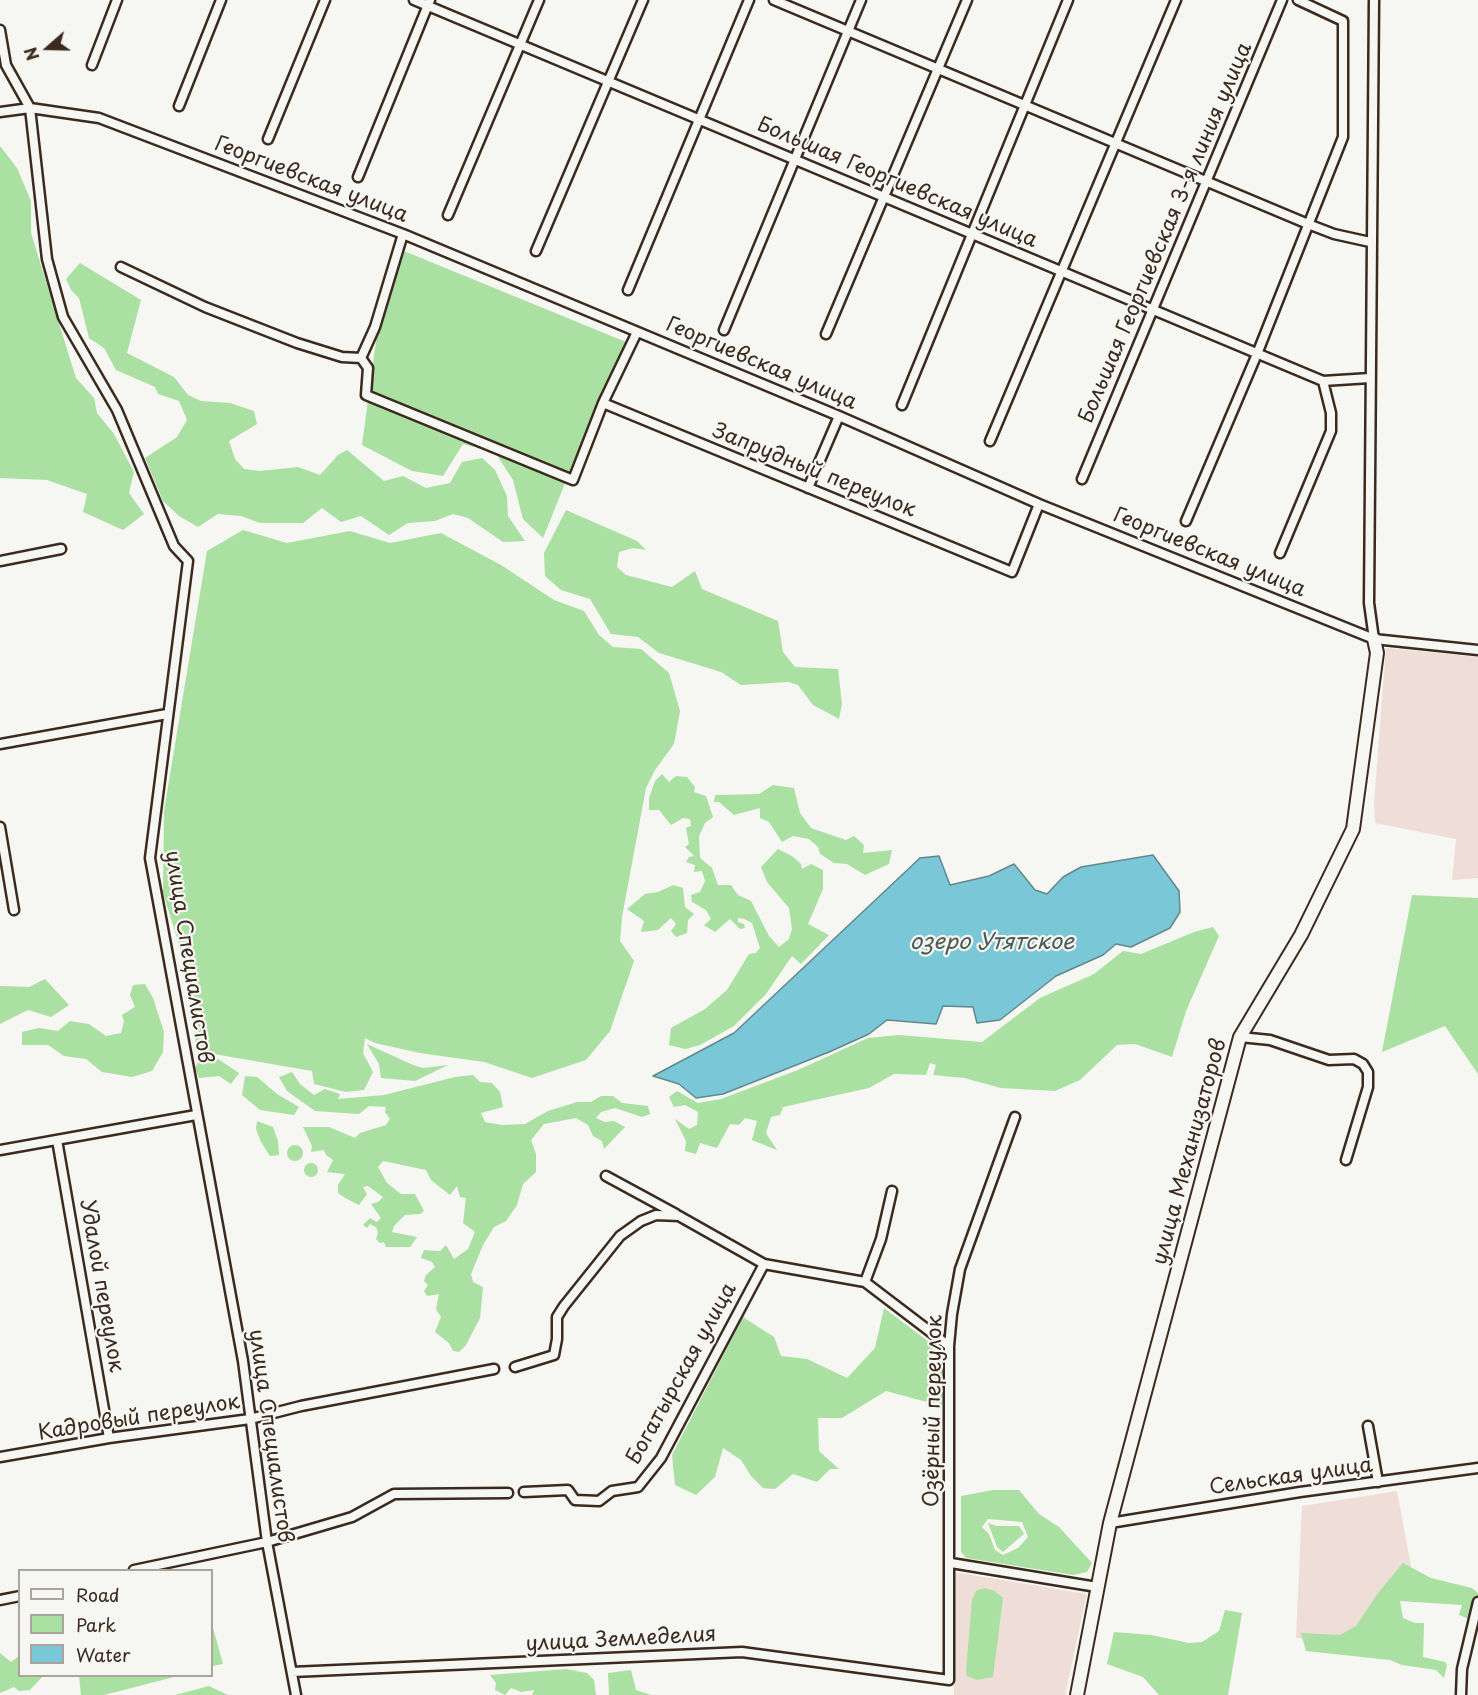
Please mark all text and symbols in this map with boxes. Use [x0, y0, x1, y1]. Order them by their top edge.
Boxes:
north arrow [18, 18, 78, 78]
street label: Большая Георгиевская 3-я линия улица [1074, 39, 1258, 427]
text: N [18, 44, 45, 64]
street label: Большая Георгиевская улица [753, 112, 1041, 254]
street label: Георгиевская улица [211, 131, 411, 229]
street label: Георгиевская улица [662, 312, 860, 416]
street label: Запрудный переулок [709, 419, 919, 523]
street label: Георгиевская улица [1109, 503, 1309, 603]
street label: улица Специалистов [159, 849, 217, 1065]
water label: озеро Утятское [910, 930, 1074, 956]
street label: улица Механизаторов [1148, 1036, 1232, 1268]
street label: Удалой переулок [73, 1198, 129, 1374]
street label: Богатырская улица [622, 1279, 742, 1469]
street label: Озёрный переулок [920, 1315, 948, 1507]
street label: улица Специалистов [243, 1328, 297, 1544]
street label: Кадровый переулок [36, 1390, 242, 1446]
street label: Сельская улица [1208, 1453, 1374, 1501]
legend [18, 1569, 213, 1677]
text: Road [76, 1581, 120, 1608]
text: Park [76, 1611, 116, 1638]
street label: улица Земледелия [525, 1622, 717, 1658]
text: Water [76, 1641, 130, 1668]

